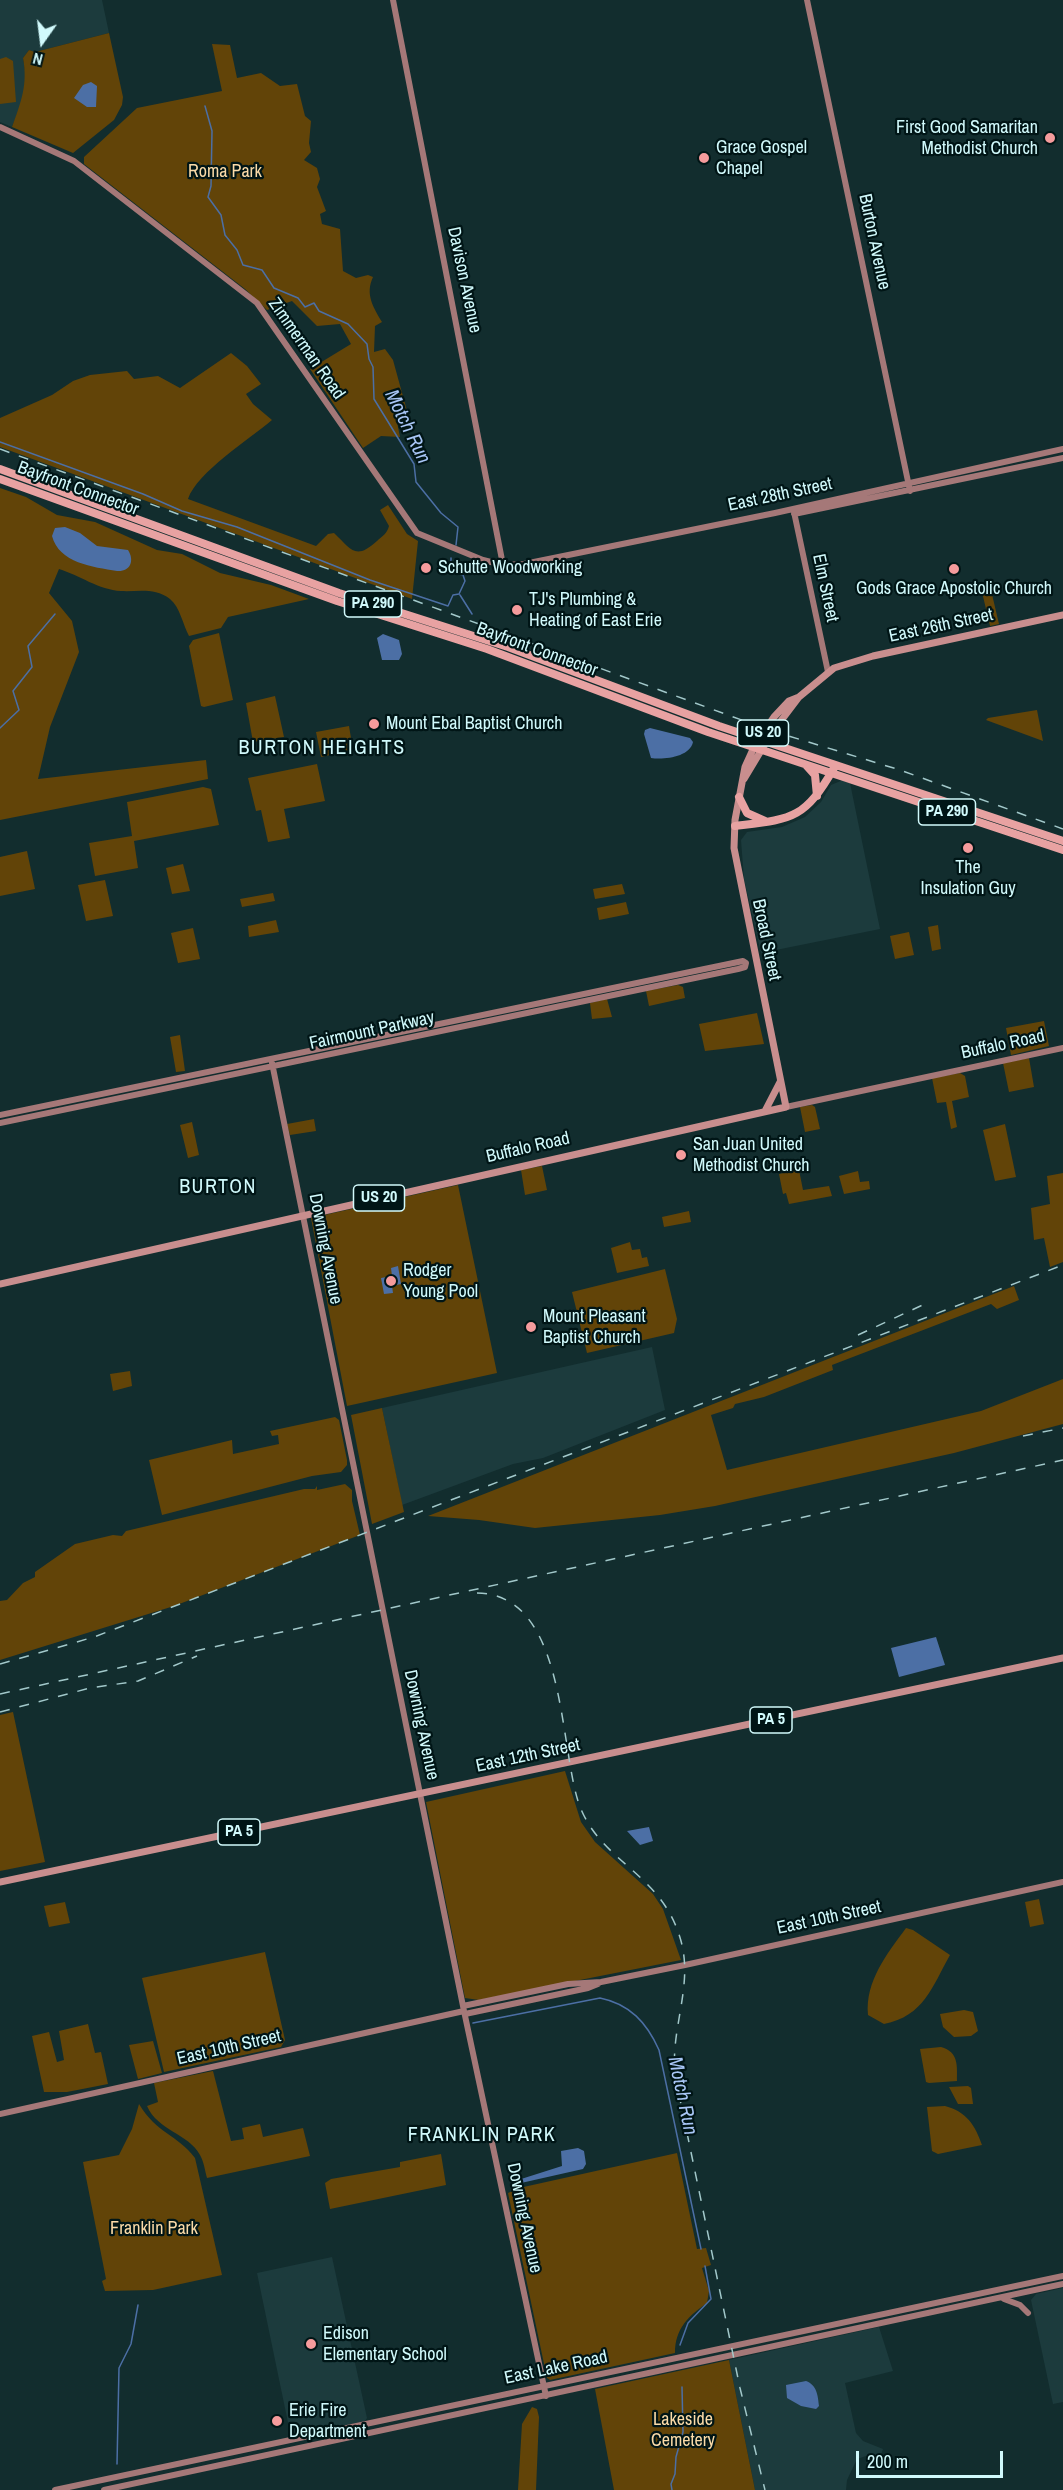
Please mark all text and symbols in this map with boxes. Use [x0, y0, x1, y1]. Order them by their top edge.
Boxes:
north arrow [12, 12, 72, 72]
text: N [30, 48, 45, 71]
place label: First Good Samaritan Methodist Church [896, 117, 1038, 160]
marker: First Good Samaritan Methodist Church [1043, 131, 1057, 145]
place label: Grace Gospel Chapel [716, 137, 807, 180]
marker: Grace Gospel Chapel [697, 151, 711, 165]
park label: Roma Park [188, 161, 262, 183]
street label: Burton Avenue [853, 192, 895, 292]
street label: Davison Avenue [442, 225, 486, 335]
street label: Zimmerman Road [263, 294, 349, 404]
water label: Motch Run [379, 386, 435, 468]
street label: Bayfront Connector [15, 457, 141, 521]
street label: East 28th Street [726, 473, 834, 517]
street label: Elm Street [807, 552, 843, 624]
place label: Schutte Woodworking [438, 557, 582, 579]
marker: Schutte Woodworking [419, 561, 433, 575]
marker: Gods Grace Apostolic Church [947, 562, 961, 576]
place label: Gods Grace Apostolic Church [856, 578, 1052, 600]
place label: TJ's Plumbing & Heating of East Erie [529, 589, 662, 632]
road number: PA 290 [344, 591, 401, 617]
marker: TJ's Plumbing & Heating of East Erie [510, 603, 524, 617]
street label: East 26th Street [887, 604, 995, 648]
street label: Bayfront Connector [474, 618, 600, 682]
place label: Mount Ebal Baptist Church [386, 713, 562, 735]
marker: Mount Ebal Baptist Church [367, 717, 381, 731]
road number: US 20 [738, 720, 789, 746]
district label: BURTON HEIGHTS [238, 737, 406, 761]
road number: PA 290 [918, 799, 976, 825]
marker: The Insulation Guy [961, 841, 975, 855]
place label: The Insulation Guy [920, 857, 1016, 900]
street label: Broad Street [747, 897, 785, 983]
street label: Fairmount Parkway [308, 1007, 436, 1055]
street label: Buffalo Road [959, 1026, 1047, 1064]
street label: Buffalo Road [484, 1128, 572, 1168]
place label: San Juan United Methodist Church [693, 1134, 809, 1176]
marker: San Juan United Methodist Church [674, 1148, 688, 1162]
district label: BURTON [179, 1176, 257, 1200]
road number: US 20 [354, 1185, 404, 1211]
street label: Downing Avenue [304, 1192, 346, 1306]
place label: Rodger Young Pool [403, 1260, 478, 1302]
marker: Rodger Young Pool [384, 1274, 398, 1288]
place label: Mount Pleasant Baptist Church [543, 1306, 646, 1348]
marker: Mount Pleasant Baptist Church [524, 1320, 538, 1334]
street label: Downing Avenue [399, 1668, 443, 1782]
road number: PA 5 [750, 1707, 792, 1733]
street label: East 12th Street [474, 1734, 582, 1778]
road number: PA 5 [218, 1819, 260, 1845]
street label: East 10th Street [775, 1896, 883, 1940]
street label: East 10th Street [175, 2026, 283, 2070]
water label: Motch Run [662, 2055, 702, 2137]
district label: FRANKLIN PARK [408, 2124, 556, 2148]
street label: Downing Avenue [502, 2161, 546, 2275]
park label: Franklin Park [110, 2218, 198, 2240]
place label: Edison Elementary School [323, 2323, 447, 2366]
marker: Edison Elementary School [304, 2337, 318, 2351]
street label: East Lake Road [502, 2347, 610, 2389]
place label: Erie Fire Department [289, 2400, 366, 2442]
park label: Lakeside Cemetery [651, 2409, 715, 2452]
marker: Erie Fire Department [270, 2414, 284, 2428]
scale bar [859, 2439, 1006, 2477]
text: 200 m [867, 2449, 908, 2474]

